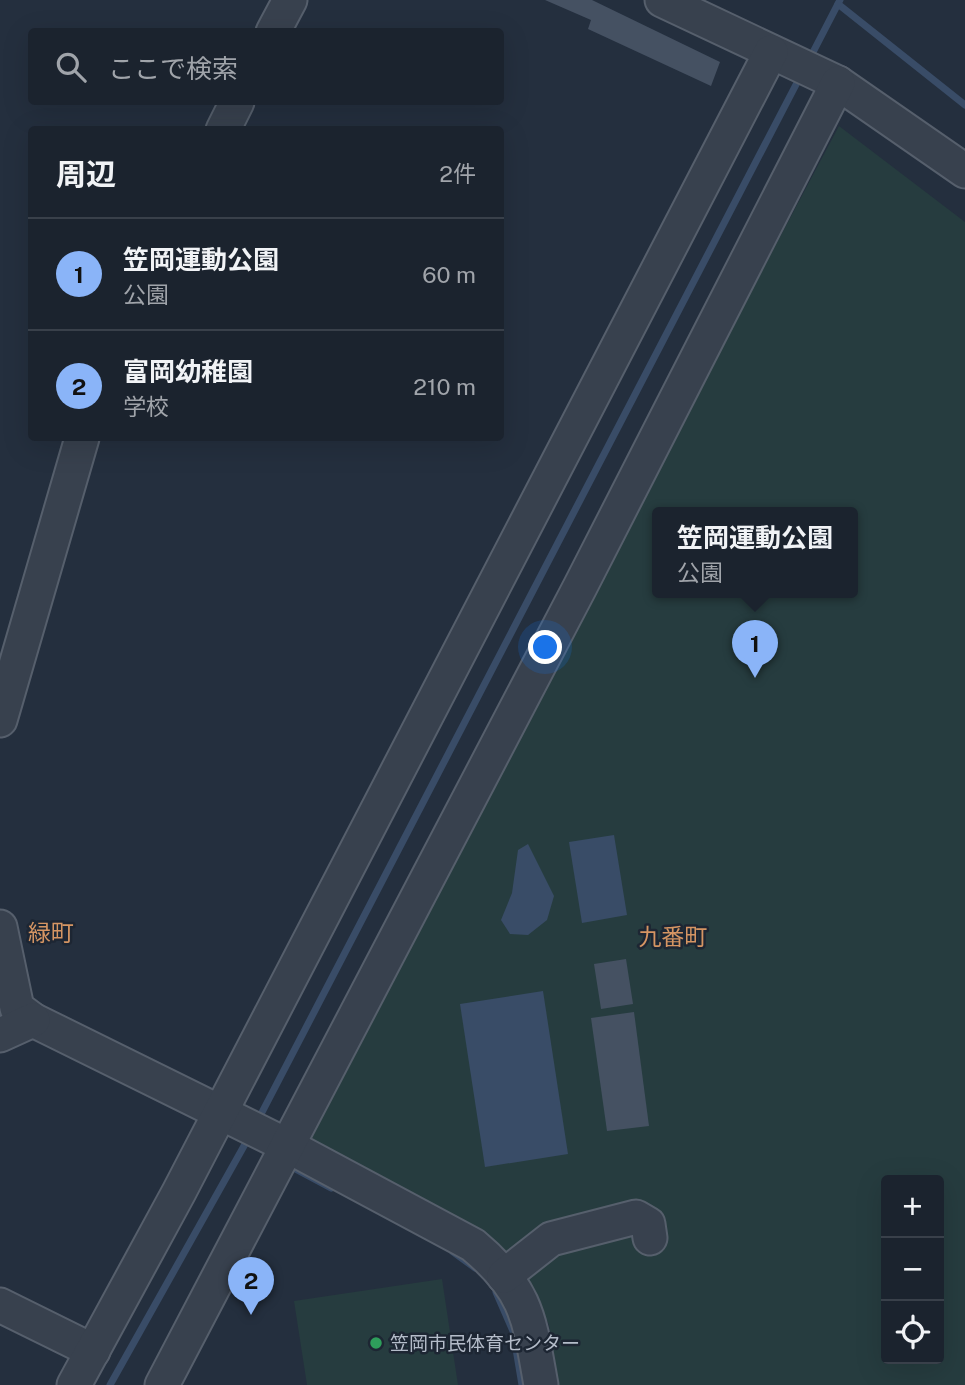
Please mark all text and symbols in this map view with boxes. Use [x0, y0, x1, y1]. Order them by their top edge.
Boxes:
search box [28, 28, 504, 105]
icon: search [52, 48, 90, 86]
text: ここで検索 [108, 53, 238, 84]
text: 周辺 [56, 156, 116, 192]
text: 2件 [439, 160, 476, 187]
text: 笠岡運動公園 [123, 244, 279, 275]
text: 1 [74, 261, 84, 288]
text: 60 m [422, 261, 476, 288]
text: 公園 [123, 281, 169, 308]
text: 富岡幼稚園 [123, 356, 253, 387]
text: 2 [72, 373, 86, 400]
text: 210 m [413, 373, 476, 400]
text: 学校 [123, 393, 169, 420]
popup [652, 507, 858, 598]
text: 笠岡運動公園 [677, 522, 833, 553]
text: 公園 [677, 559, 723, 586]
pin: 1 [732, 620, 778, 678]
your location [528, 630, 562, 664]
district label: 緑町 [28, 919, 74, 946]
district label: 九番町 [639, 923, 708, 950]
map controls [881, 1175, 944, 1364]
button: + [881, 1175, 944, 1238]
button: − [881, 1238, 944, 1301]
pin: 2 [228, 1257, 274, 1315]
button: locate [881, 1301, 944, 1364]
place label: 笠岡市民体育センター [390, 1332, 580, 1354]
marker: 笠岡市民体育センター [368, 1335, 384, 1351]

